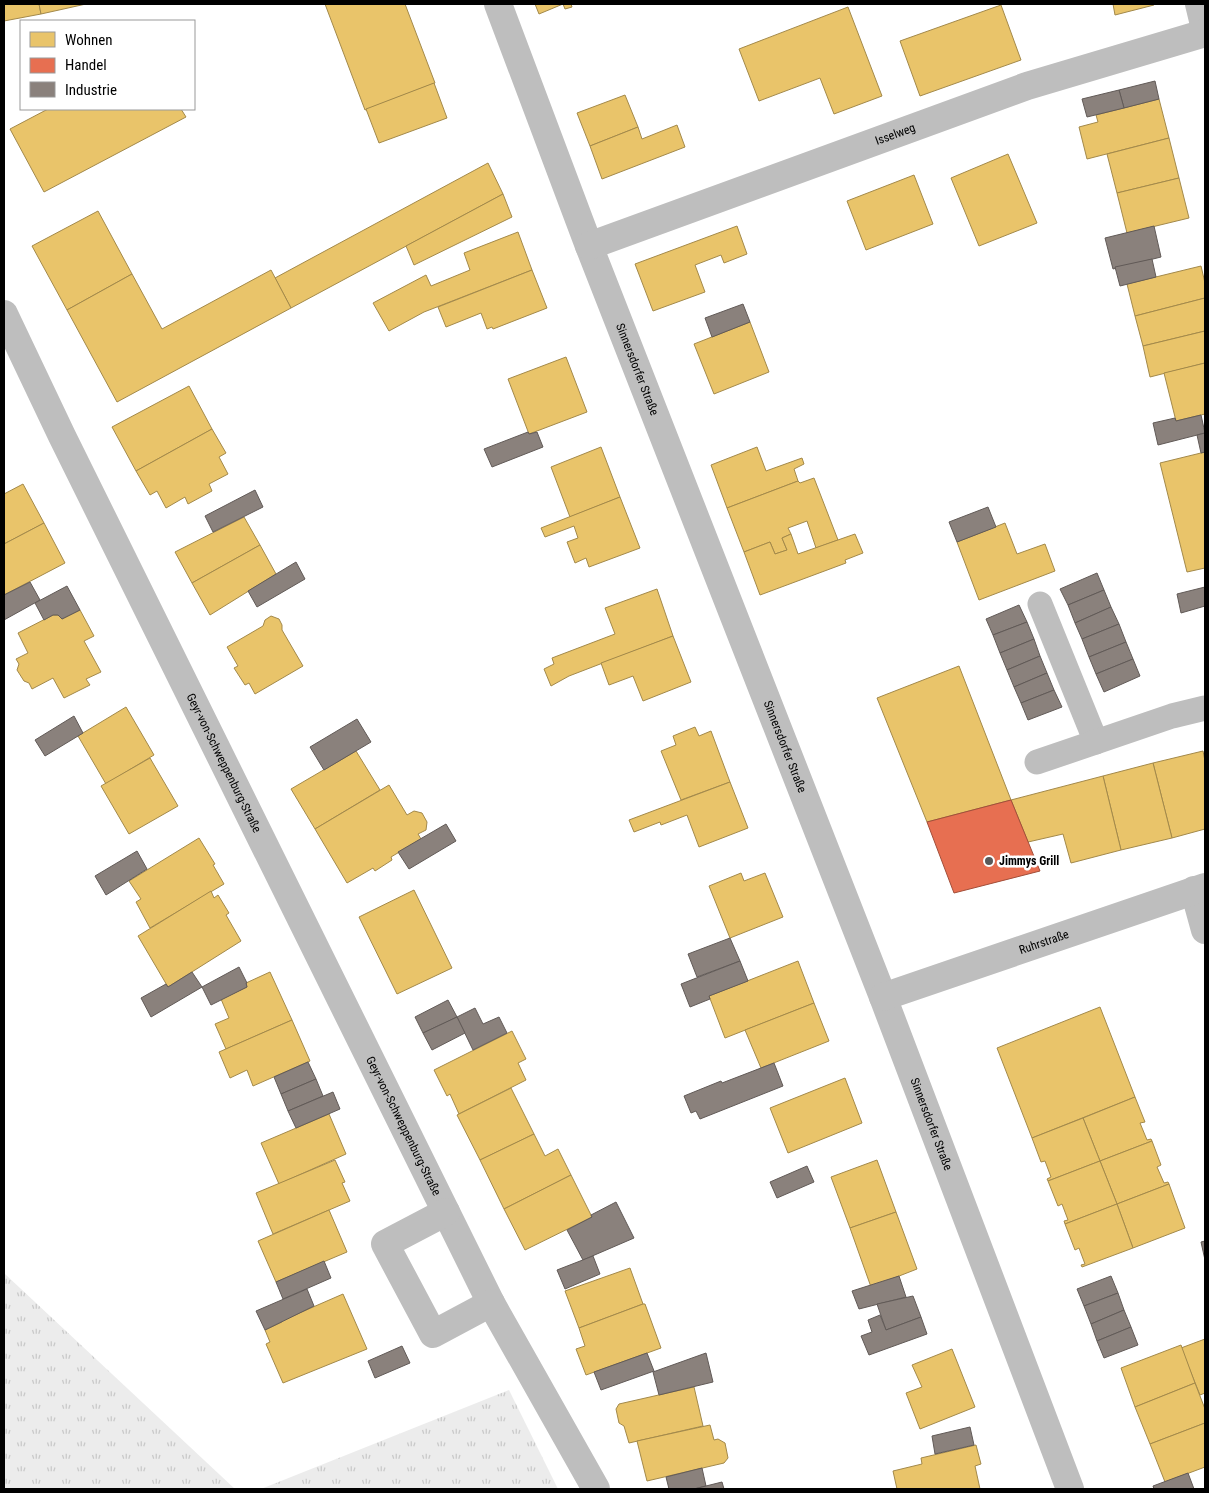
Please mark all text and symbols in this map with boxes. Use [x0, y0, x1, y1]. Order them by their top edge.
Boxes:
legend [20, 20, 195, 110]
text: Wohnen [65, 31, 113, 49]
text: Handel [65, 56, 107, 74]
text: Industrie [65, 81, 117, 99]
street label: Isselweg [873, 120, 917, 148]
street label: Sinnersdorfer Straße [613, 321, 662, 418]
street label: Geyr-von-Schweppenburg-Straße [184, 691, 264, 835]
street label: Sinnersdorfer Straße [761, 698, 809, 795]
place label: Jimmys Grill [999, 854, 1059, 868]
marker: Jimmys Grill [983, 855, 995, 867]
street label: Ruhrstraße [1017, 927, 1071, 957]
street label: Geyr-von-Schweppenburg-Straße [363, 1054, 444, 1198]
street label: Sinnersdorfer Straße [907, 1076, 955, 1173]

